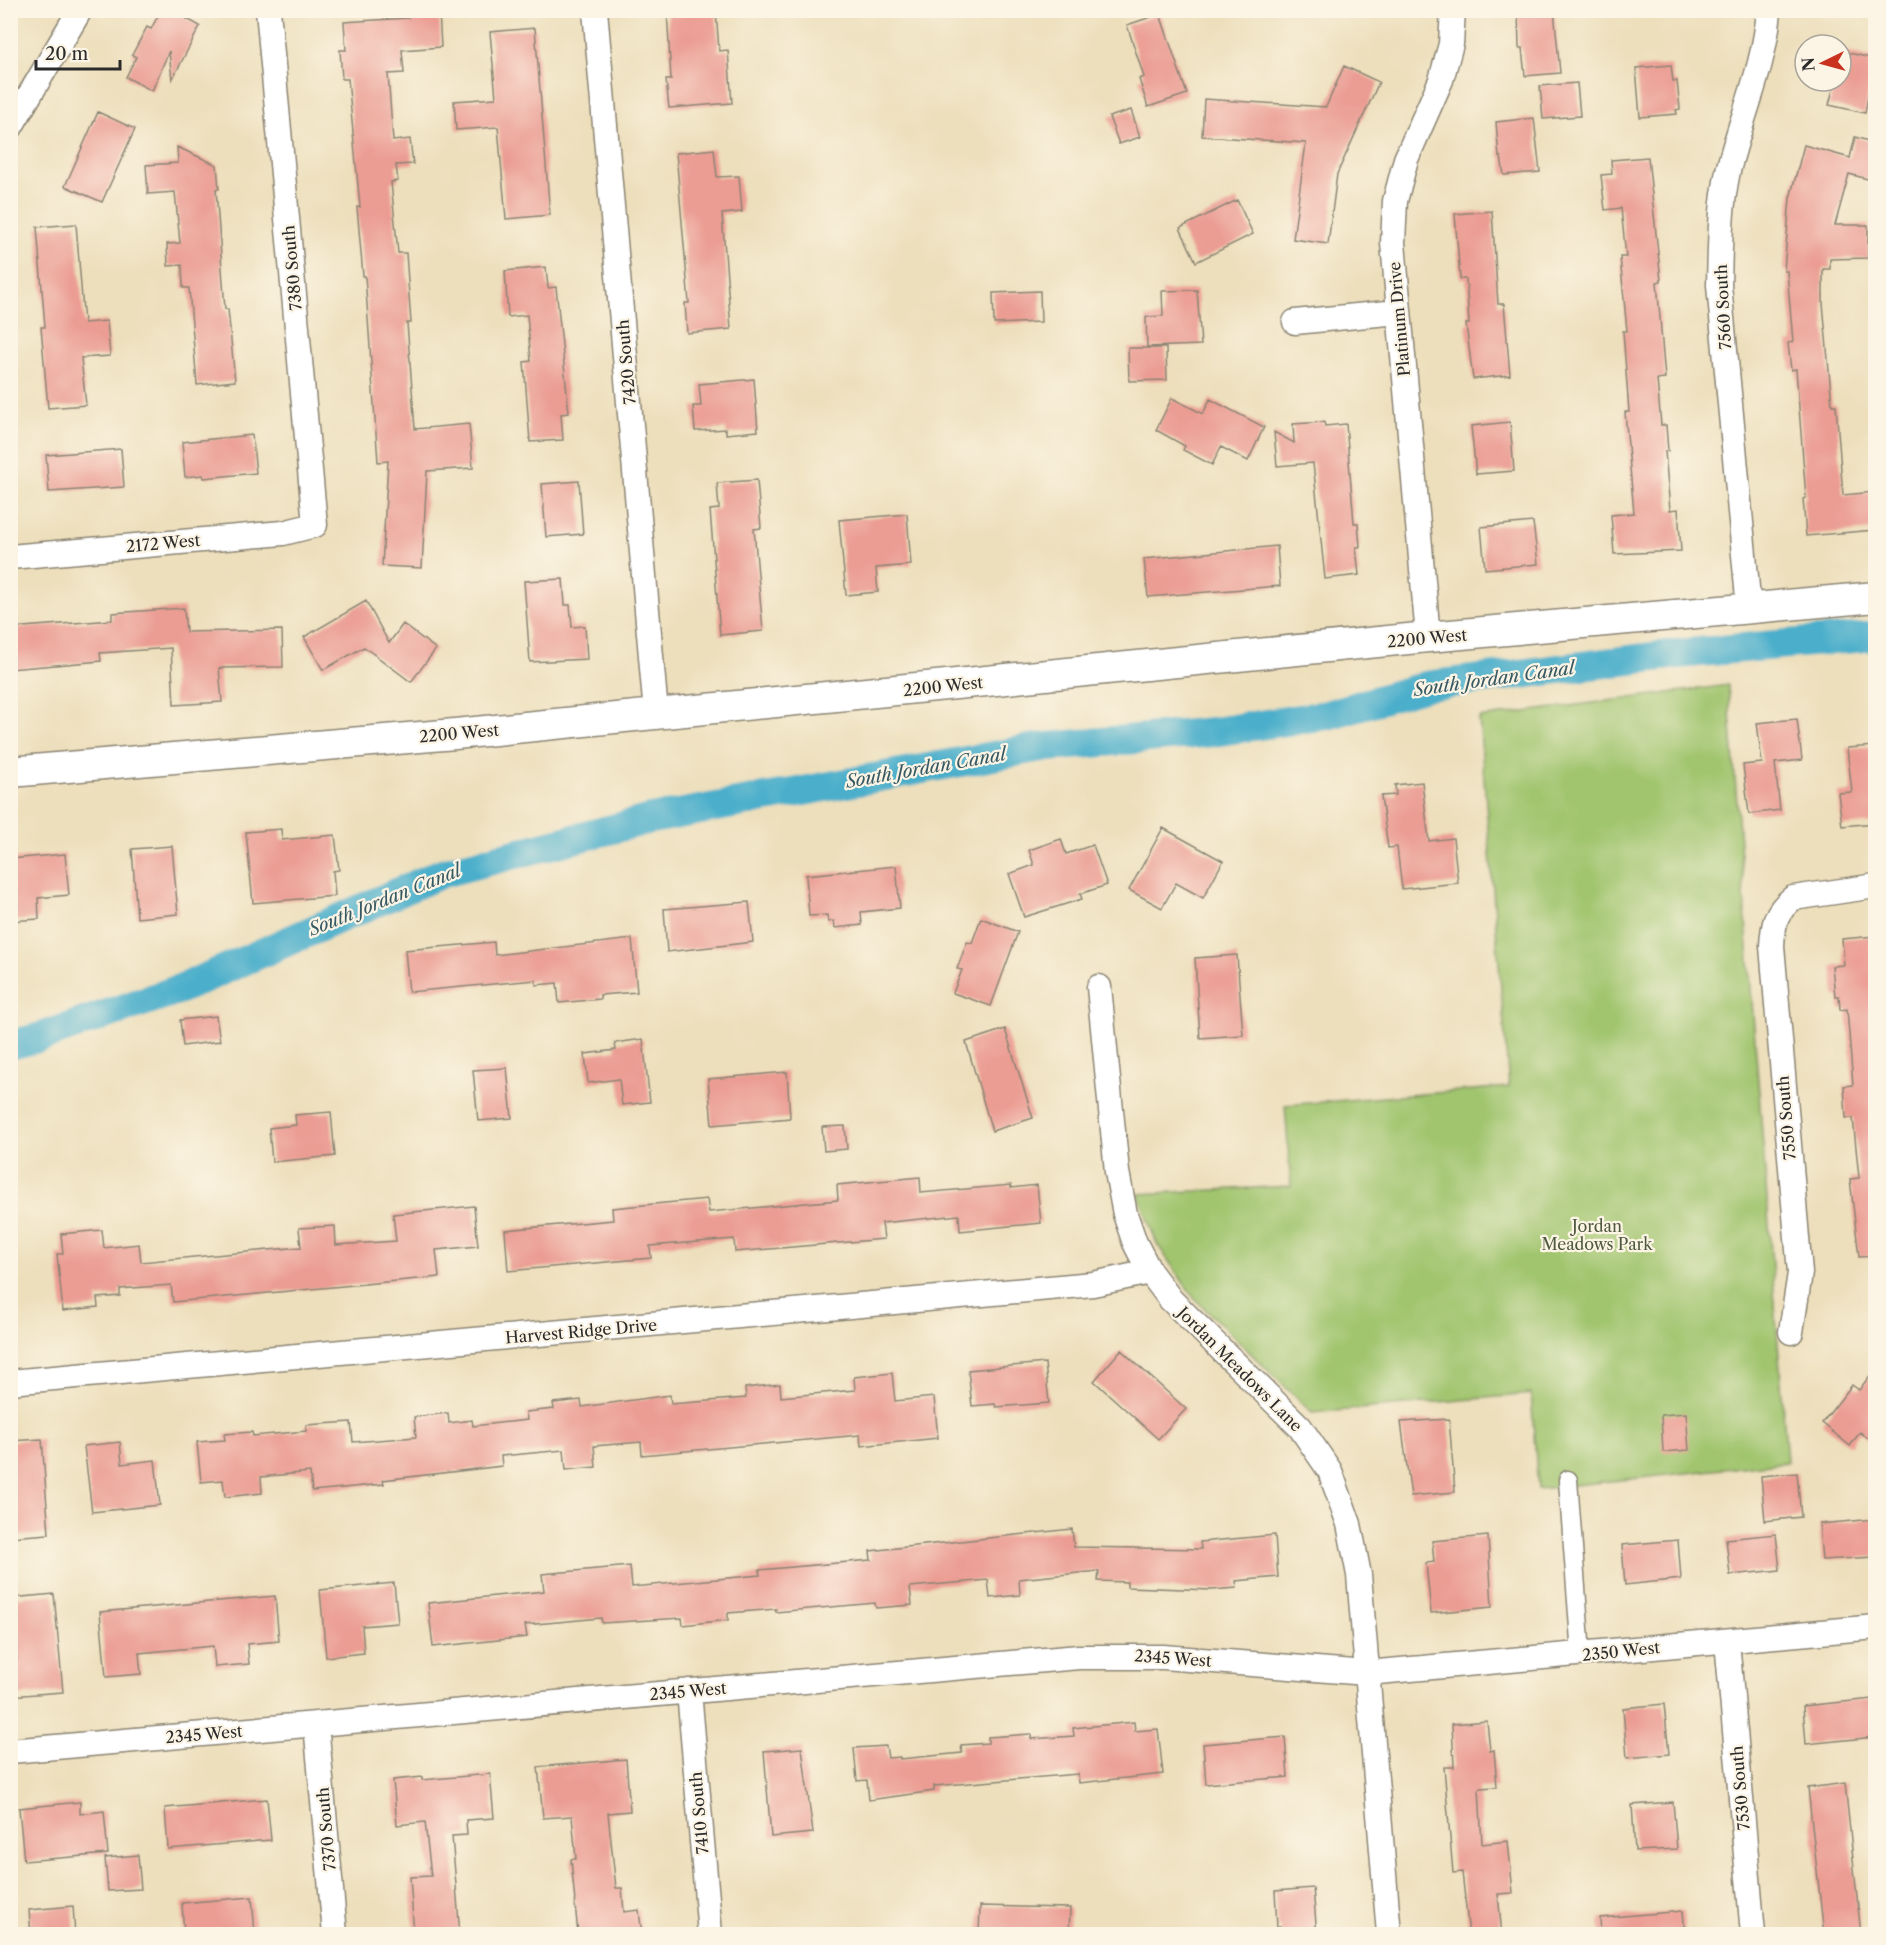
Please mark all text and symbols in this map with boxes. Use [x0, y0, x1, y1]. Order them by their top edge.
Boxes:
scale bar [36, 33, 120, 71]
north arrow [1793, 33, 1853, 93]
text: 20 m [45, 43, 89, 65]
text: N [1797, 56, 1819, 72]
street label: 7380 South [278, 225, 306, 311]
street label: Platinum Drive [1384, 261, 1414, 377]
street label: 7560 South [1711, 264, 1735, 350]
street label: 7420 South [612, 319, 640, 405]
street label: 2172 West [125, 530, 201, 556]
street label: 2200 West [1386, 625, 1468, 651]
water label: South Jordan Canal [1411, 657, 1578, 701]
street label: 2200 West [902, 672, 984, 700]
street label: 2200 West [418, 720, 500, 746]
water label: South Jordan Canal [843, 743, 1010, 793]
water label: South Jordan Canal [305, 859, 466, 941]
street label: 7550 South [1772, 1075, 1800, 1161]
park label: Jordan Meadows Park [1541, 1216, 1653, 1254]
street label: Jordan Meadows Lane [1171, 1300, 1307, 1436]
street label: Harvest Ridge Drive [504, 1314, 658, 1348]
street label: 2350 West [1581, 1637, 1661, 1665]
street label: 2345 West [1134, 1645, 1213, 1671]
street label: 2345 West [649, 1678, 728, 1704]
street label: 2345 West [165, 1721, 244, 1747]
street label: 7530 South [1726, 1745, 1754, 1831]
street label: 7410 South [685, 1771, 713, 1855]
street label: 7370 South [312, 1786, 340, 1872]

